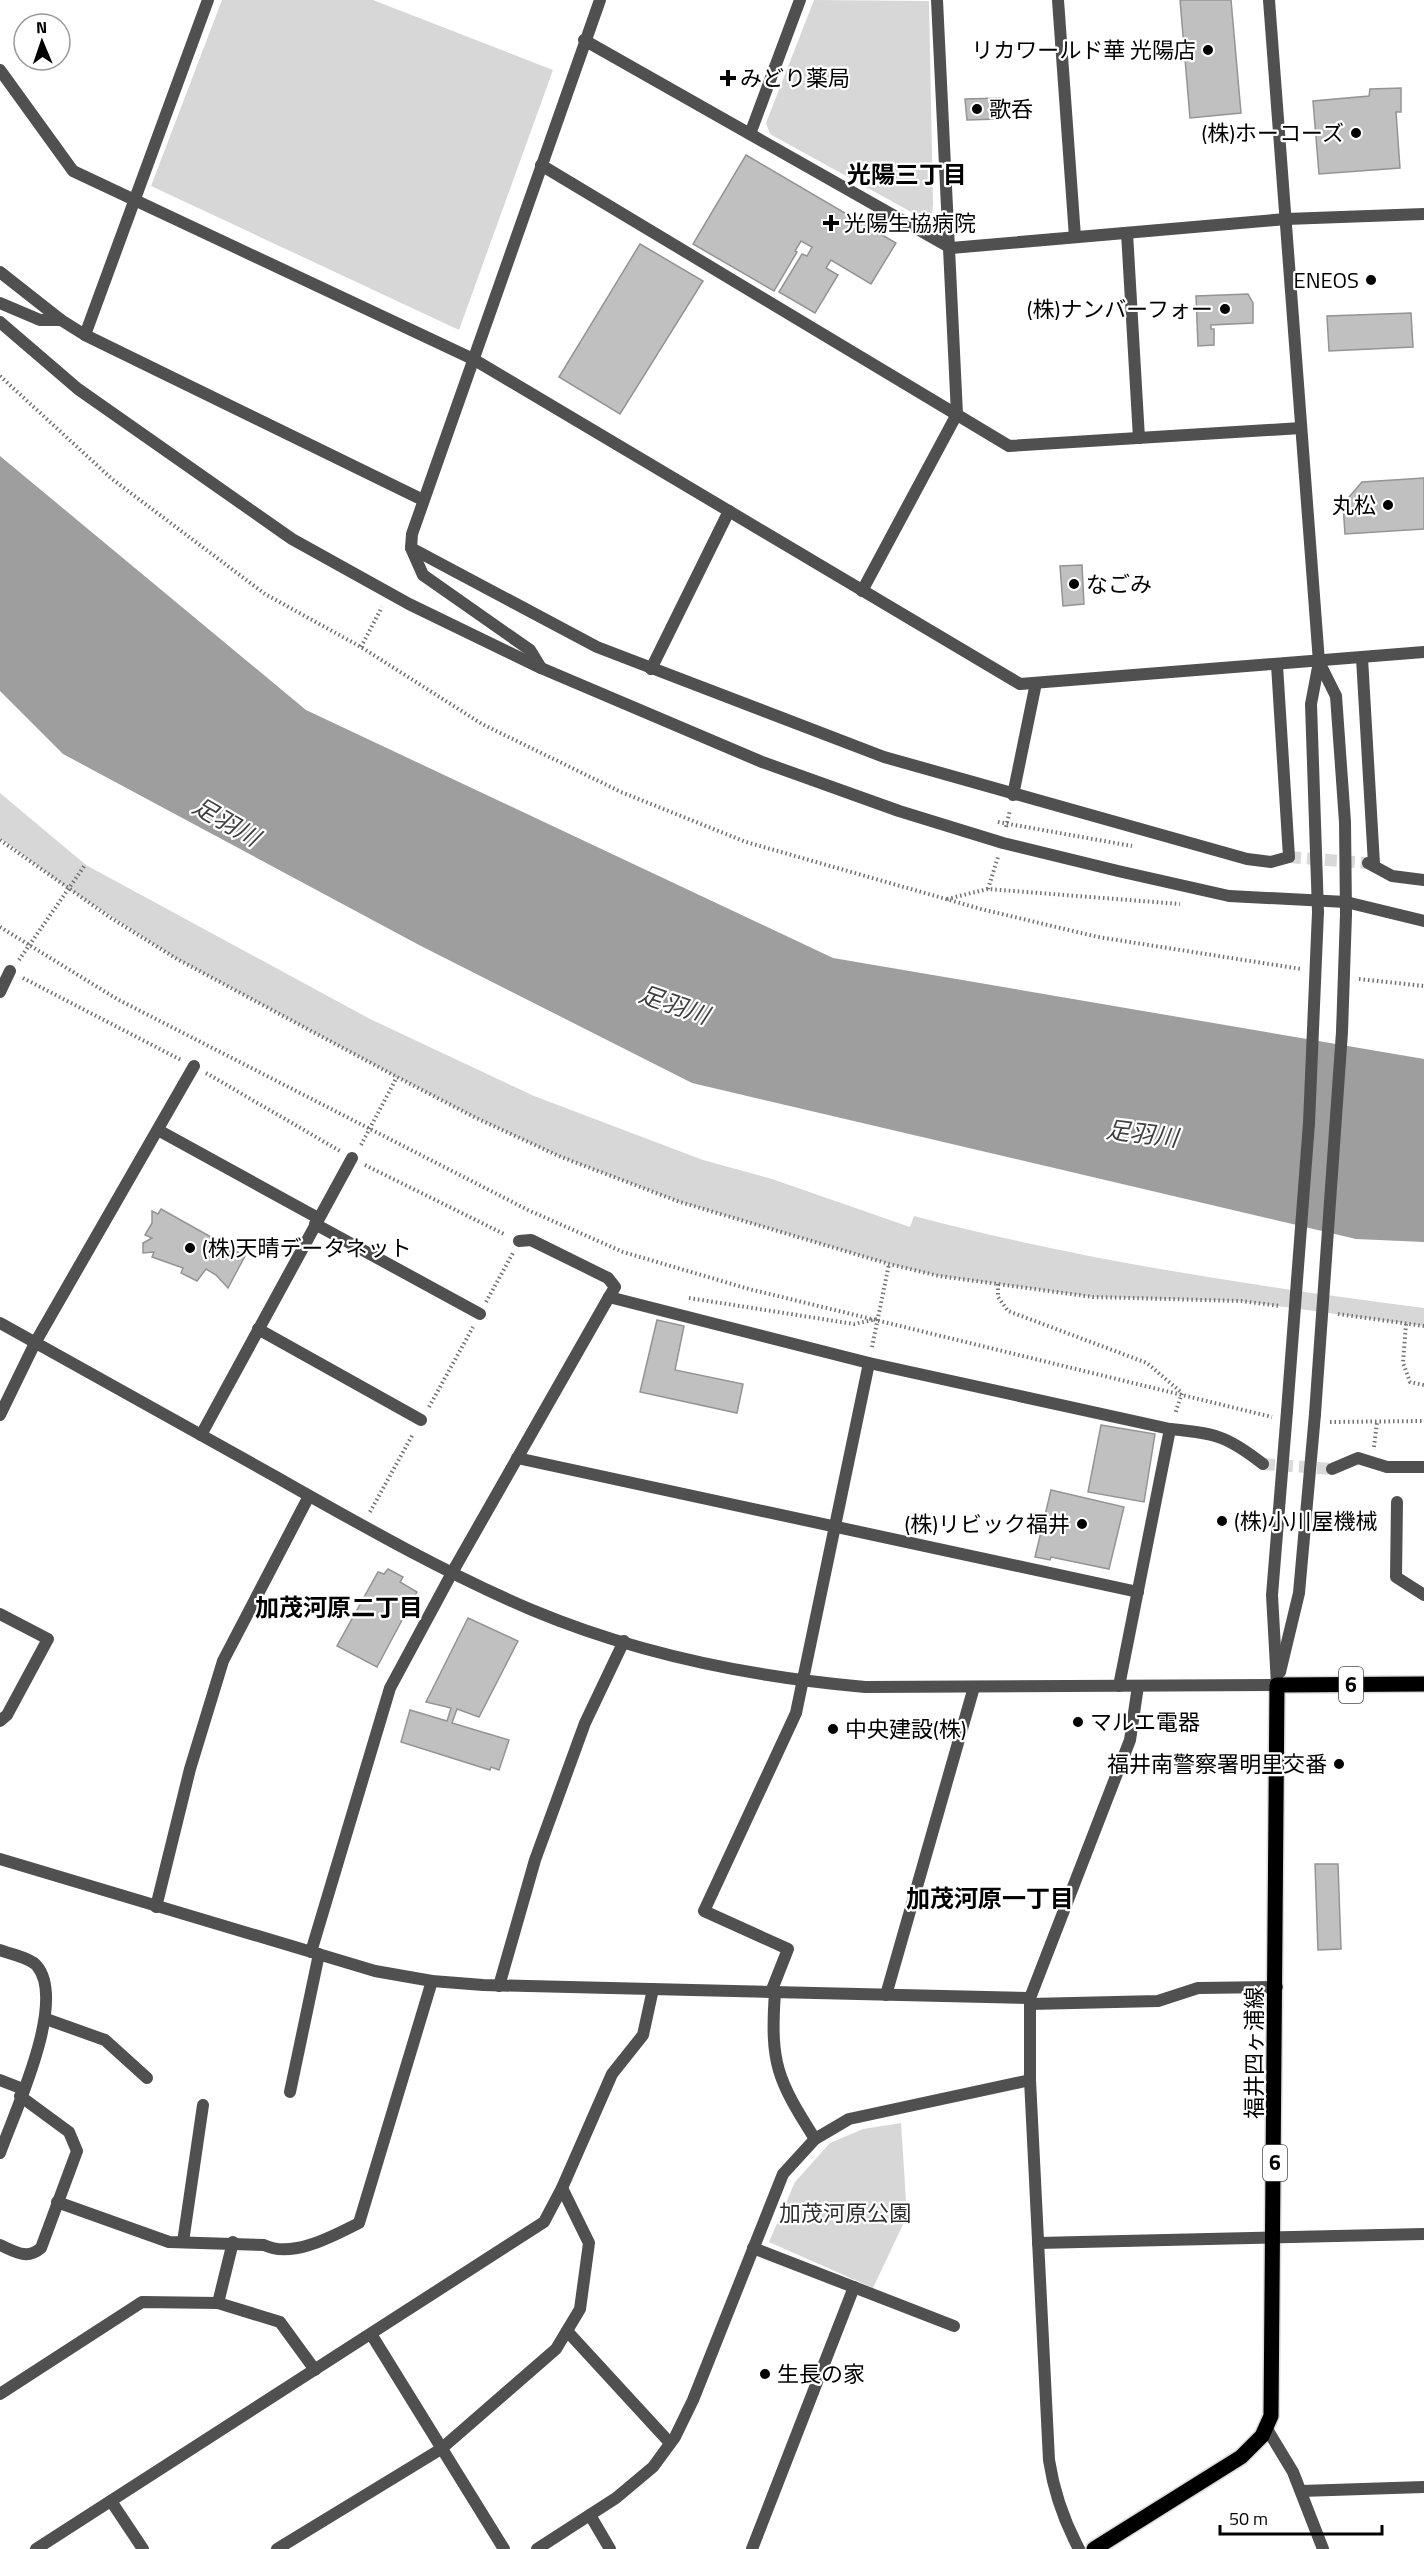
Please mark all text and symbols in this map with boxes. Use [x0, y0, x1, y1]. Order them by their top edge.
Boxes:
north arrow [12, 12, 72, 72]
text: N [36, 15, 47, 39]
place label: リカワールド華 光陽店 [971, 33, 1196, 67]
marker: リカワールド華 光陽店 [1201, 43, 1215, 57]
place label: みどり薬局 [740, 61, 850, 95]
marker: みどり薬局 [721, 71, 735, 85]
place label: 歌呑 [989, 92, 1033, 126]
marker: 歌呑 [970, 102, 984, 116]
place label: (株)ホーコーズ [1201, 116, 1344, 150]
marker: (株)ホーコーズ [1349, 126, 1363, 140]
district label: 光陽三丁目 [847, 156, 967, 192]
place label: 光陽生協病院 [844, 206, 976, 240]
marker: 光陽生協病院 [822, 214, 840, 232]
place label: ENEOS [1294, 263, 1359, 297]
marker: ENEOS [1364, 273, 1378, 287]
place label: (株)ナンバーフォー [1027, 292, 1213, 326]
marker: (株)ナンバーフォー [1218, 302, 1232, 316]
place label: 丸松 [1332, 488, 1376, 522]
marker: 丸松 [1381, 498, 1395, 512]
place label: なごみ [1086, 567, 1152, 601]
marker: なごみ [1067, 577, 1081, 591]
water label: 足羽川 [186, 788, 269, 856]
water label: 足羽川 [634, 975, 717, 1034]
water label: 足羽川 [1104, 1111, 1183, 1156]
place label: (株)天晴データネット [202, 1231, 412, 1265]
marker: (株)天晴データネット [183, 1241, 197, 1255]
place label: (株)小川屋機械 [1234, 1504, 1378, 1538]
place label: (株)リビック福井 [904, 1507, 1070, 1541]
marker: (株)小川屋機械 [1215, 1514, 1229, 1528]
marker: (株)リビック福井 [1075, 1517, 1089, 1531]
district label: 加茂河原二丁目 [255, 1589, 423, 1625]
road number: 6 [1339, 1667, 1363, 1703]
place label: マルエ電器 [1090, 1705, 1200, 1739]
place label: 中央建設(株) [845, 1712, 967, 1746]
marker: マルエ電器 [1071, 1715, 1085, 1729]
marker: 中央建設(株) [826, 1722, 840, 1736]
place label: 福井南警察署明里交番 [1107, 1747, 1327, 1781]
marker: 福井南警察署明里交番 [1332, 1757, 1346, 1771]
district label: 加茂河原一丁目 [906, 1880, 1074, 1916]
street label: 福井四ヶ浦線 [1237, 1987, 1271, 2119]
road number: 6 [1263, 2145, 1287, 2181]
park label: 加茂河原公園 [779, 2196, 911, 2230]
place label: 生長の家 [777, 2357, 865, 2391]
marker: 生長の家 [758, 2367, 772, 2381]
scale bar [1220, 2498, 1382, 2536]
text: 50 m [1229, 2505, 1268, 2532]

